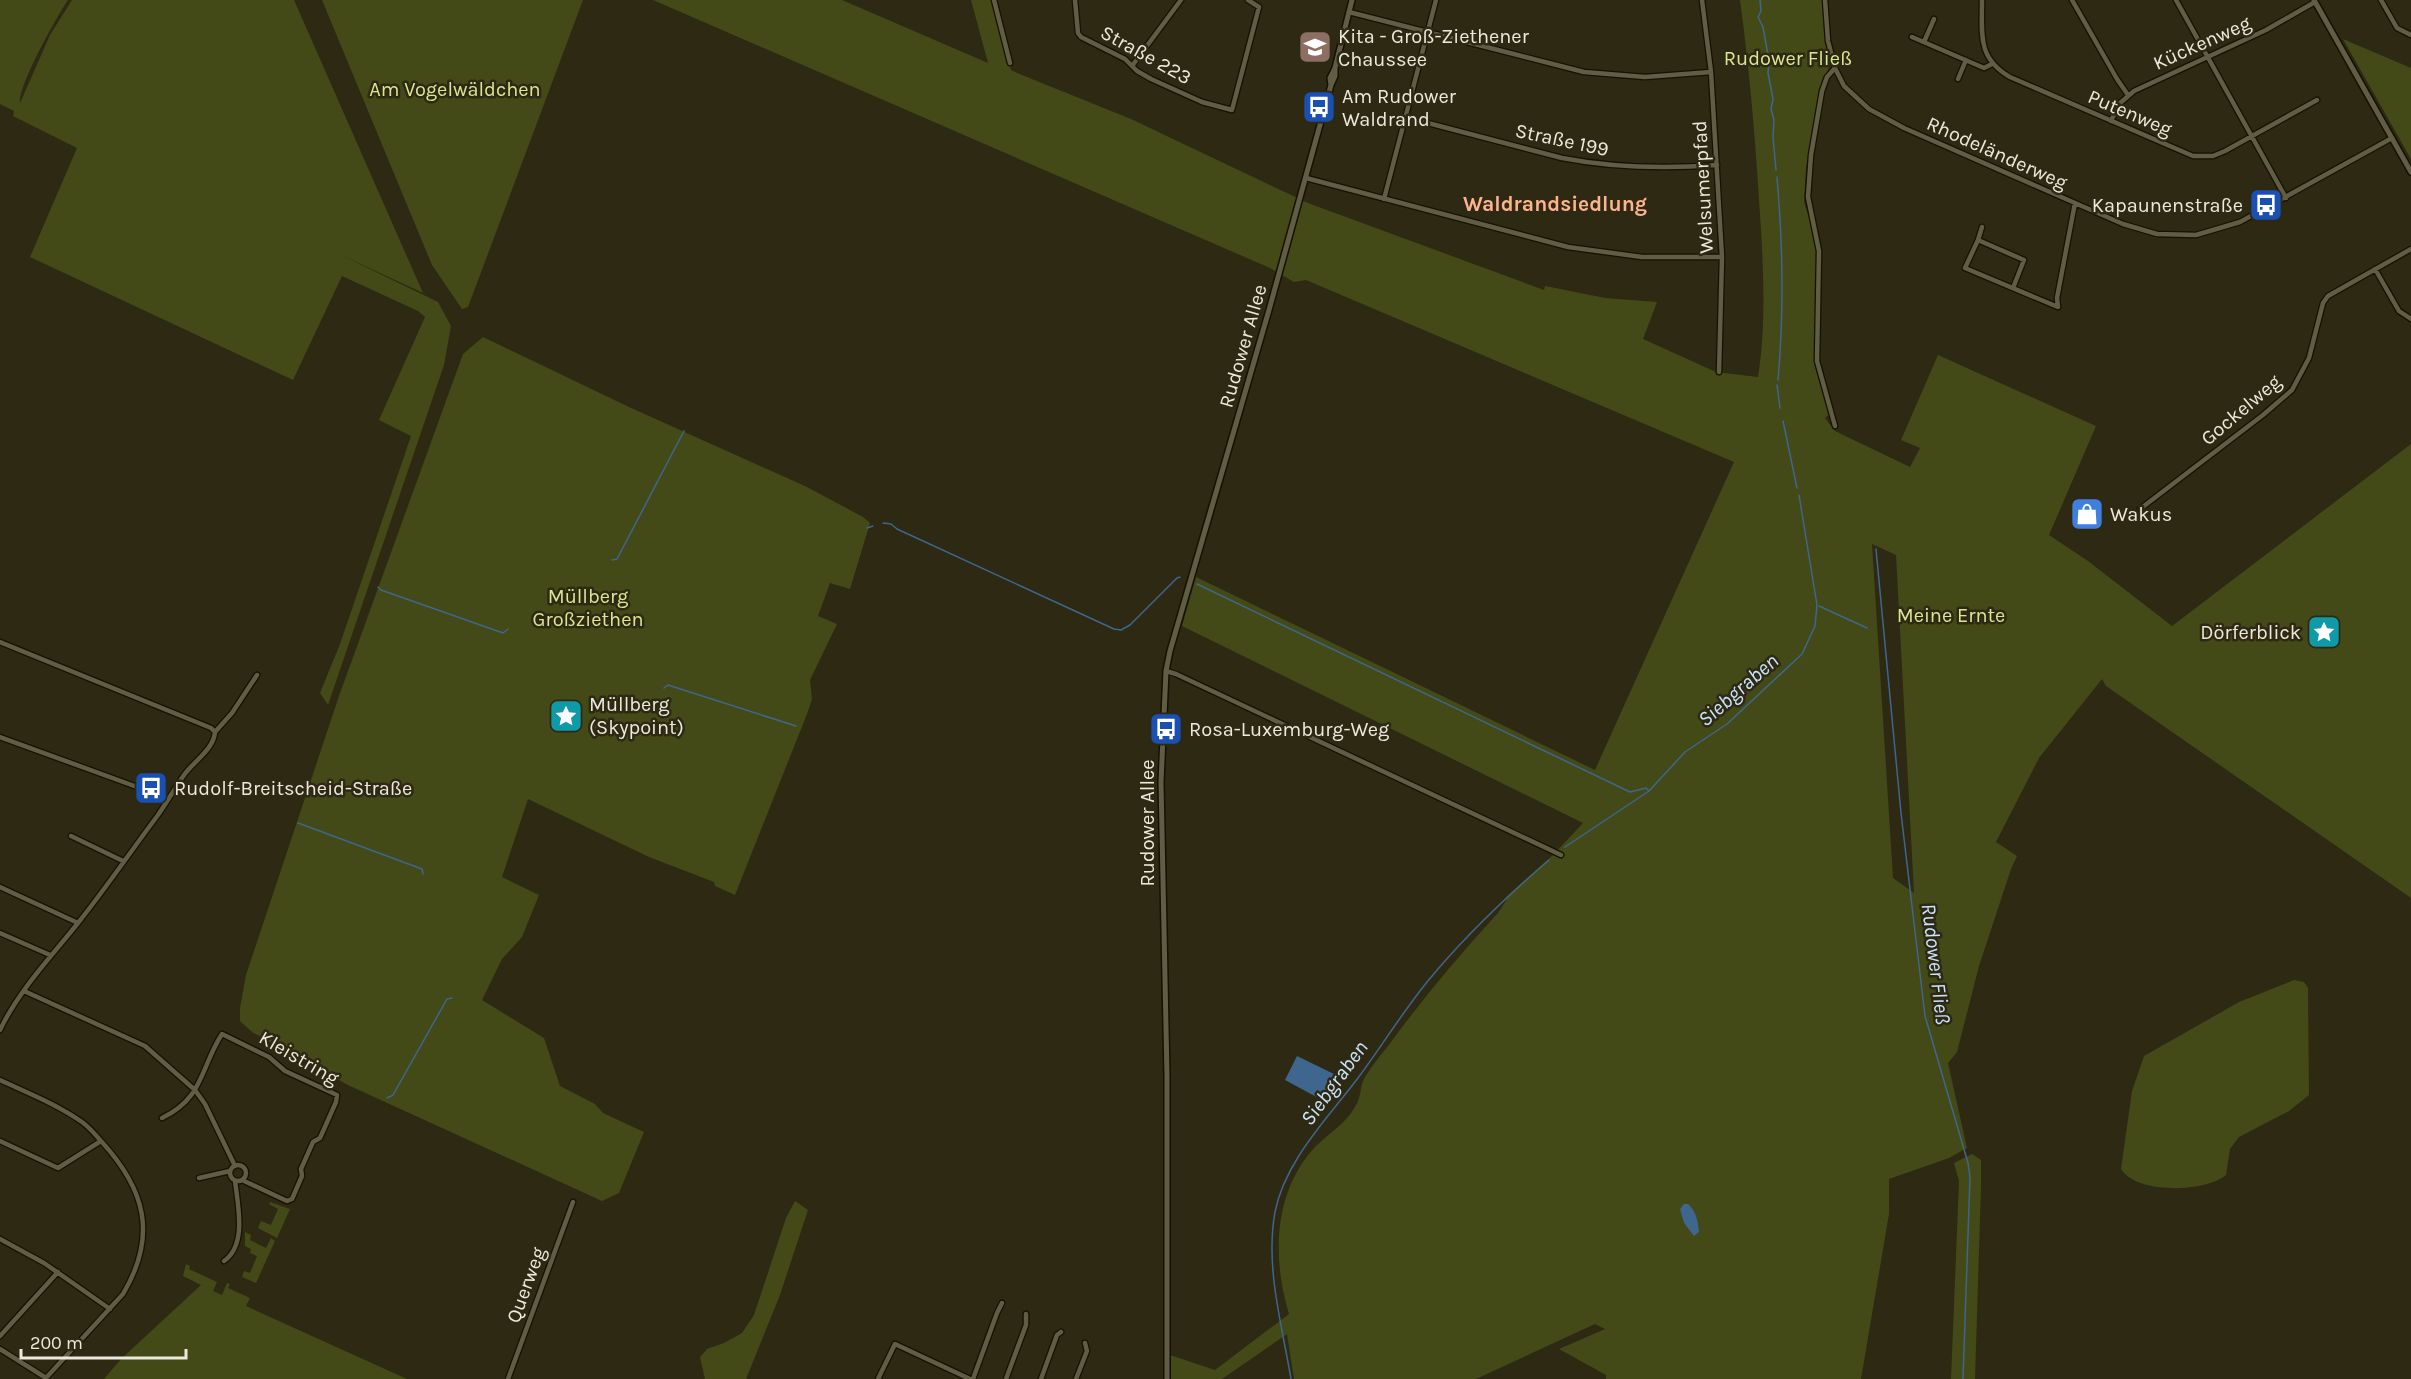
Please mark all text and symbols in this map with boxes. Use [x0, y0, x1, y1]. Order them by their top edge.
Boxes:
street label: Kückenweg [2150, 11, 2254, 75]
street label: Straße 223 [1097, 21, 1195, 89]
place label: Kita - Groß-Ziethener Chaussee [1338, 25, 1530, 71]
school or university icon: Kita - Groß-Ziethener Chaussee [1297, 29, 1333, 65]
park label: Rudower Fließ [1724, 47, 1852, 70]
park label: Am Vogelwäldchen [369, 78, 541, 101]
place label: Am Rudower Waldrand [1342, 85, 1457, 131]
street label: Putenweg [2085, 85, 2175, 141]
bus stop icon: Am Rudower Waldrand [1301, 89, 1337, 125]
street label: Rhodeländerweg [1923, 112, 2071, 194]
street label: Straße 199 [1513, 119, 1611, 161]
street label: Welsumerpfad [1688, 120, 1718, 254]
bus stop icon: Kapaunenstraße [2248, 187, 2284, 223]
district label: Waldrandsiedlung [1463, 192, 1647, 216]
place label: Kapaunenstraße [2092, 194, 2243, 217]
street label: Rudower Allee [1214, 282, 1272, 410]
street label: Gockelweg [2196, 370, 2286, 450]
shop icon: Wakus [2069, 496, 2105, 532]
place label: Wakus [2110, 503, 2172, 526]
park label: Müllberg Großziethen [533, 585, 643, 631]
park label: Meine Ernte [1897, 604, 2005, 627]
place icon: Dörferblick [2306, 614, 2342, 650]
place label: Dörferblick [2200, 621, 2301, 644]
water label: Siebgraben [1693, 649, 1783, 731]
place label: Müllberg (Skypoint) [589, 693, 684, 739]
place icon: Müllberg (Skypoint) [548, 698, 584, 734]
bus stop icon: Rosa-Luxemburg-Weg [1148, 711, 1184, 747]
place label: Rosa-Luxemburg-Weg [1189, 718, 1389, 741]
street label: Rudower Allee [1136, 759, 1159, 887]
bus stop icon: Rudolf-Breitscheid-Straße [133, 770, 169, 806]
place label: Rudolf-Breitscheid-Straße [174, 777, 412, 800]
water label: Rudower Fließ [1917, 902, 1955, 1026]
street label: Kleistring [255, 1026, 343, 1090]
water label: Siebgraben [1295, 1036, 1373, 1130]
street label: Querweg [502, 1244, 550, 1326]
scale bar [21, 1322, 186, 1360]
text: 200 m [30, 1332, 83, 1354]

